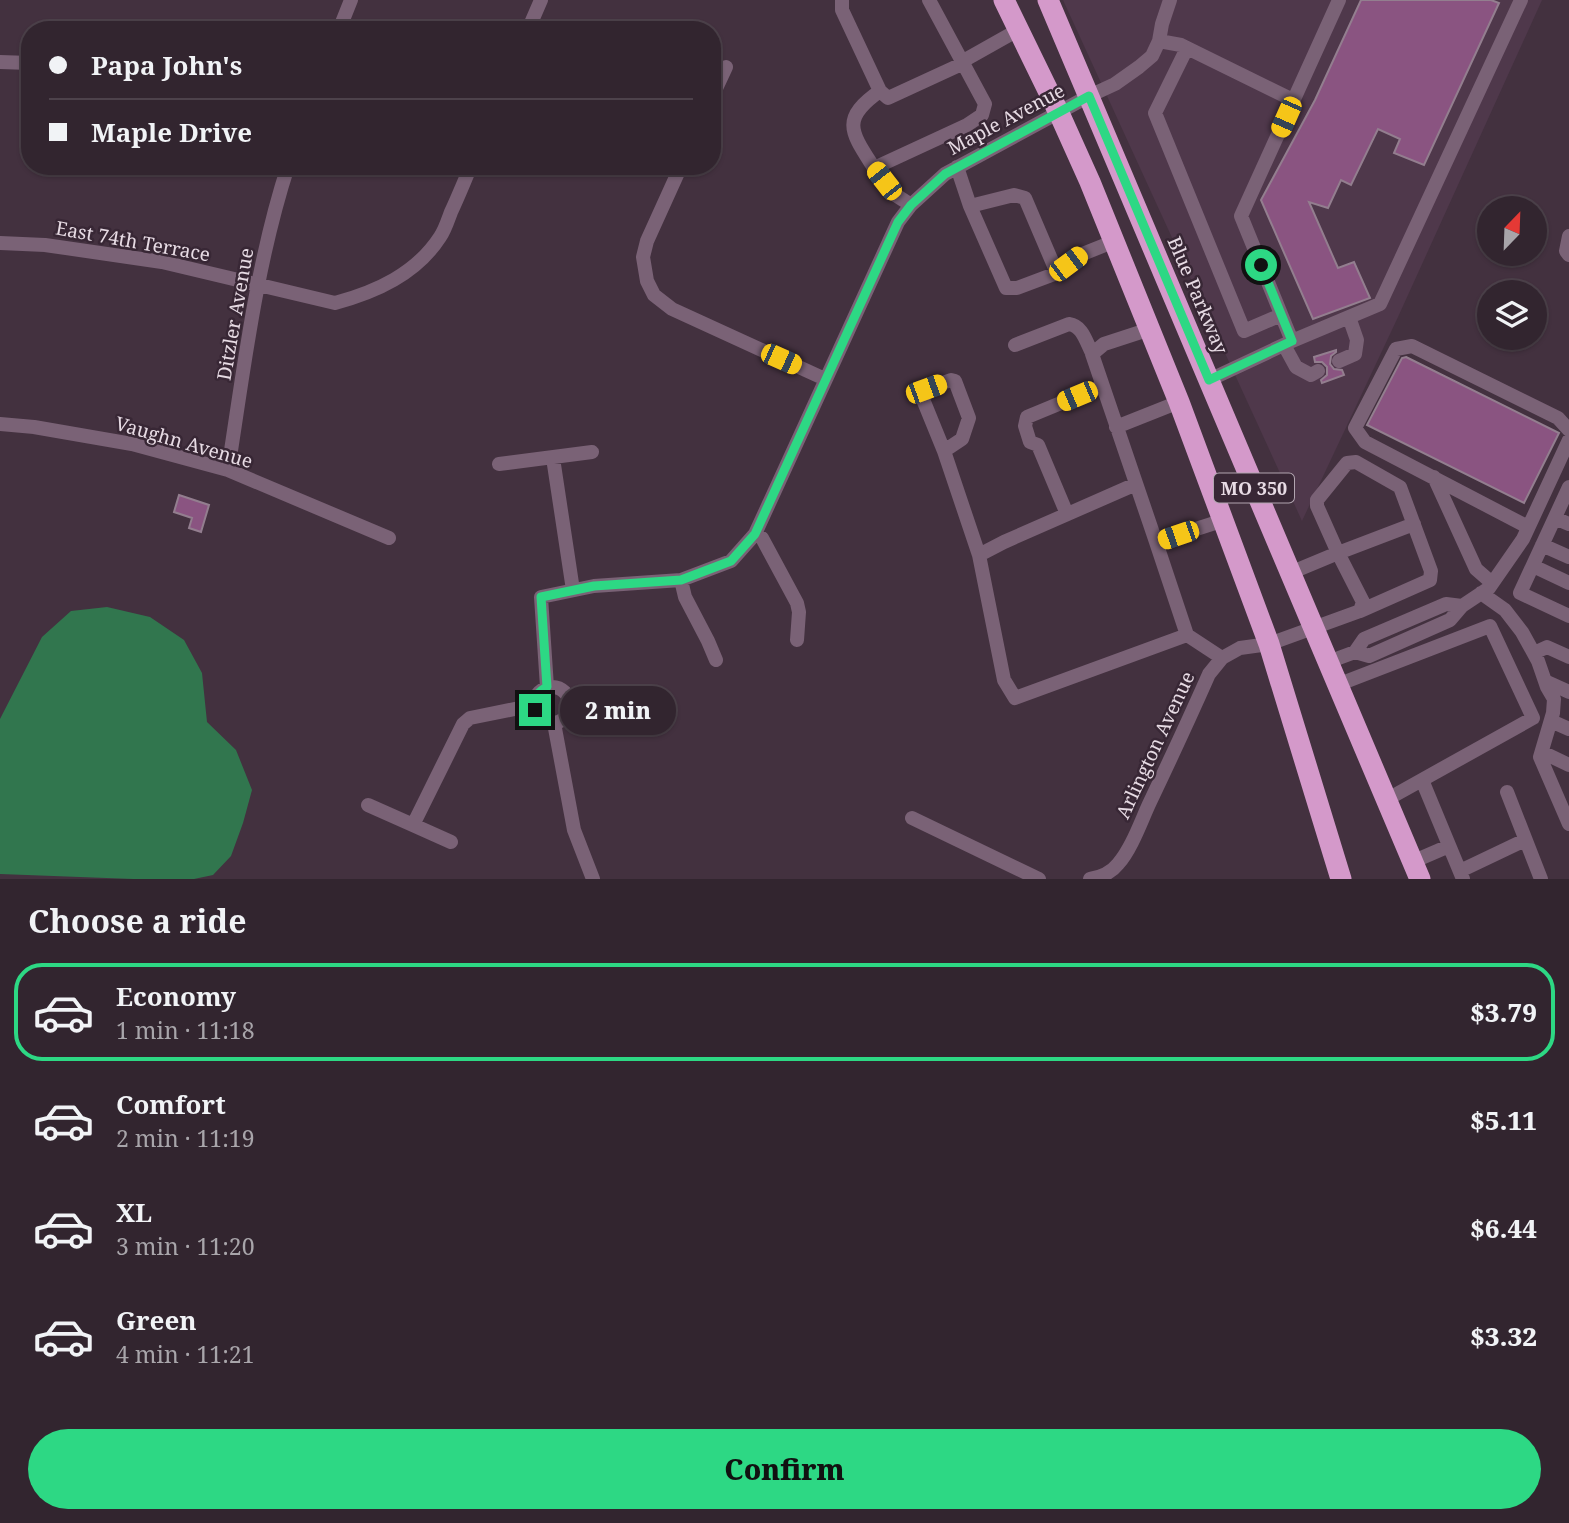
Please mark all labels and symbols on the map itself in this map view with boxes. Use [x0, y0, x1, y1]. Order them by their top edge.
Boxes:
street label: Maple Avenue [943, 77, 1069, 161]
car [1268, 94, 1305, 140]
car [863, 158, 906, 204]
north arrow [1477, 196, 1547, 266]
street label: East 74th Terrace [54, 215, 212, 267]
street label: Blue Parkway [1162, 232, 1235, 358]
car [1045, 243, 1092, 285]
street label: Ditzler Avenue [211, 246, 259, 382]
route start [1245, 249, 1277, 281]
car [758, 341, 805, 377]
car [903, 372, 950, 406]
car [1054, 378, 1101, 414]
street label: Vaughn Avenue [112, 410, 256, 474]
road number: MO 350 [1214, 474, 1294, 502]
car [1155, 518, 1202, 552]
street label: Arlington Avenue [1110, 667, 1200, 823]
callout: 2 min [560, 686, 675, 734]
route end [519, 694, 551, 726]

